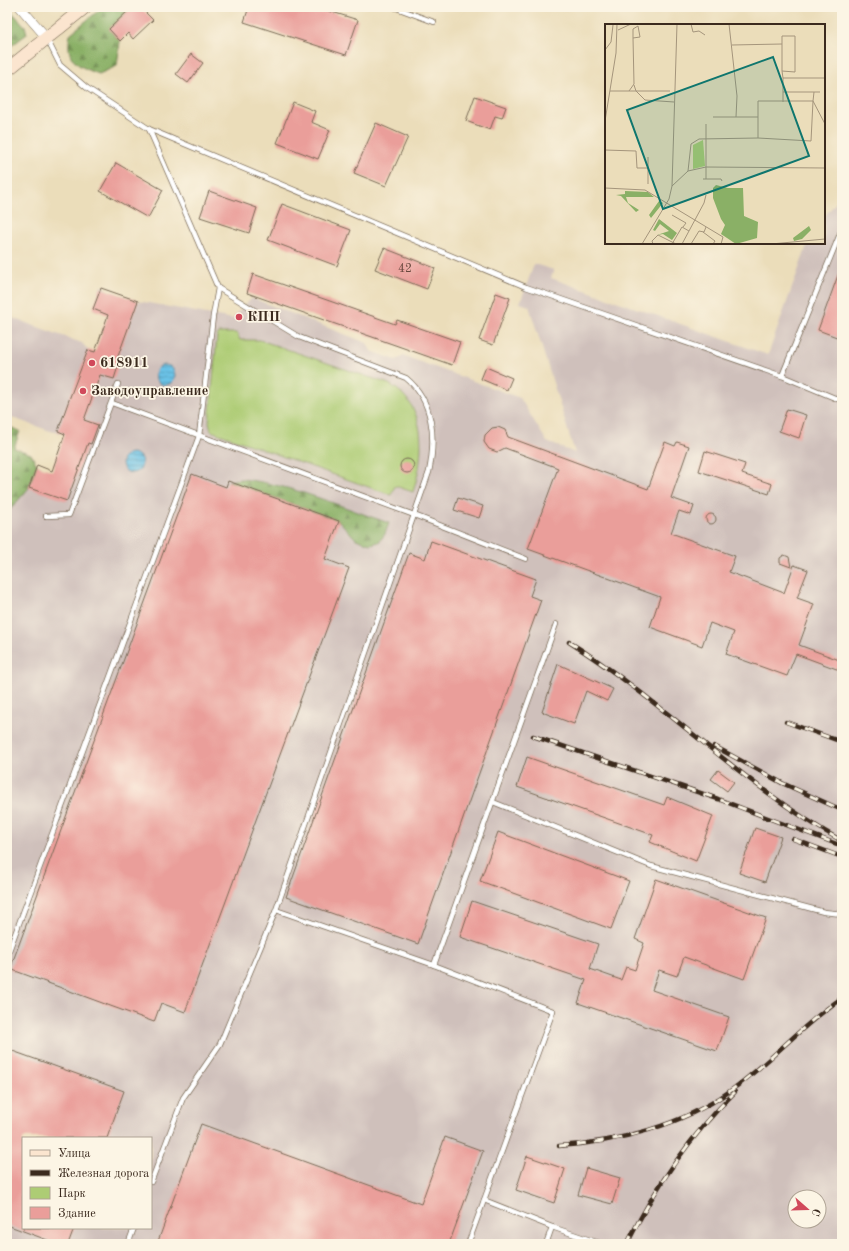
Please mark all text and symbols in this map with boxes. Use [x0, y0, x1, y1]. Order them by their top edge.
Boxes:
inset map [605, 24, 825, 244]
house number: 42 [398, 263, 412, 275]
place label: КПП [247, 310, 280, 324]
marker: КПП [234, 312, 244, 322]
place label: 618911 [100, 356, 149, 370]
marker: 618911 [87, 358, 97, 368]
place label: Заводоуправление [91, 384, 208, 398]
marker: Заводоуправление [78, 386, 88, 396]
legend [22, 1137, 152, 1229]
text: Улица [58, 1148, 91, 1160]
text: Железная дорога [58, 1168, 149, 1180]
text: Парк [58, 1188, 86, 1200]
north arrow [787, 1189, 827, 1229]
text: С [809, 1207, 821, 1217]
text: Здание [58, 1208, 96, 1220]

